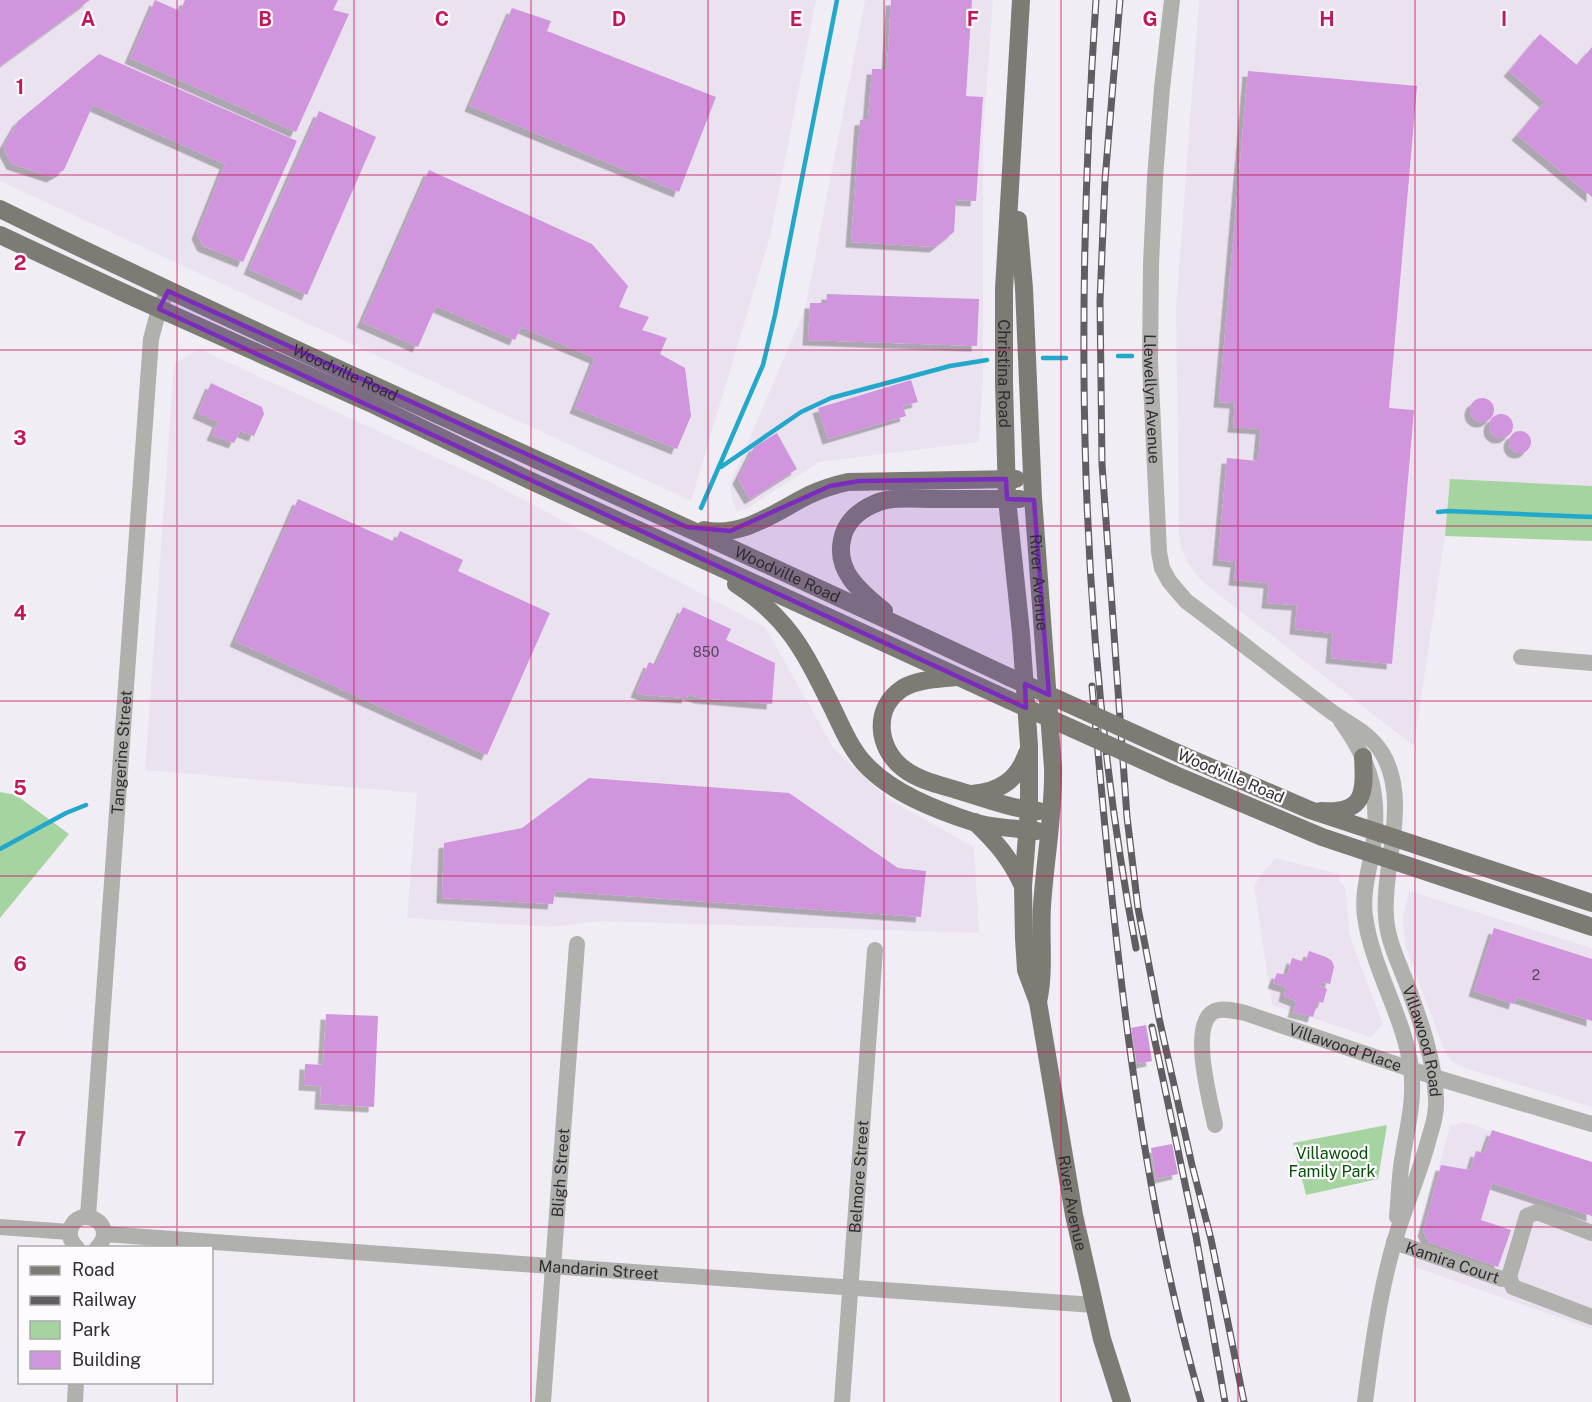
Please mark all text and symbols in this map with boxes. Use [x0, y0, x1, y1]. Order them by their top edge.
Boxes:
text: A [81, 7, 95, 31]
text: B [258, 7, 272, 31]
text: C [435, 7, 449, 31]
text: D [612, 7, 626, 31]
text: E [790, 7, 802, 31]
text: F [967, 7, 979, 31]
text: G [1142, 7, 1158, 31]
text: H [1319, 7, 1335, 31]
text: I [1501, 7, 1507, 31]
text: 1 [16, 75, 24, 99]
text: 2 [14, 251, 26, 275]
street label: Christina Road [995, 319, 1015, 428]
street label: Llewellyn Avenue [1140, 334, 1164, 464]
street label: Woodville Road [290, 340, 401, 405]
text: 3 [13, 426, 27, 450]
street label: River Avenue [1026, 533, 1052, 631]
street label: Woodville Road [732, 542, 843, 606]
text: 4 [13, 601, 27, 625]
house number: 850 [693, 644, 719, 660]
street label: Tangerine Street [107, 689, 135, 815]
street label: Woodville Road [1175, 745, 1287, 807]
text: 5 [13, 776, 27, 800]
text: 6 [13, 952, 27, 976]
house number: 2 [1532, 967, 1540, 983]
street label: Villawood Road [1399, 983, 1445, 1098]
street label: Villawood Place [1286, 1019, 1404, 1075]
street label: Belmore Street [845, 1119, 872, 1234]
text: 7 [14, 1127, 26, 1151]
street label: Bligh Street [547, 1127, 573, 1218]
park label: Villawood Family Park [1288, 1144, 1376, 1181]
street label: River Avenue [1055, 1154, 1091, 1253]
street label: Kamira Court [1403, 1237, 1502, 1287]
legend [18, 1246, 213, 1384]
street label: Mandarin Street [538, 1256, 660, 1283]
text: Road [72, 1259, 115, 1280]
text: Railway [72, 1289, 137, 1310]
text: Park [72, 1319, 110, 1340]
text: Building [72, 1349, 141, 1370]

